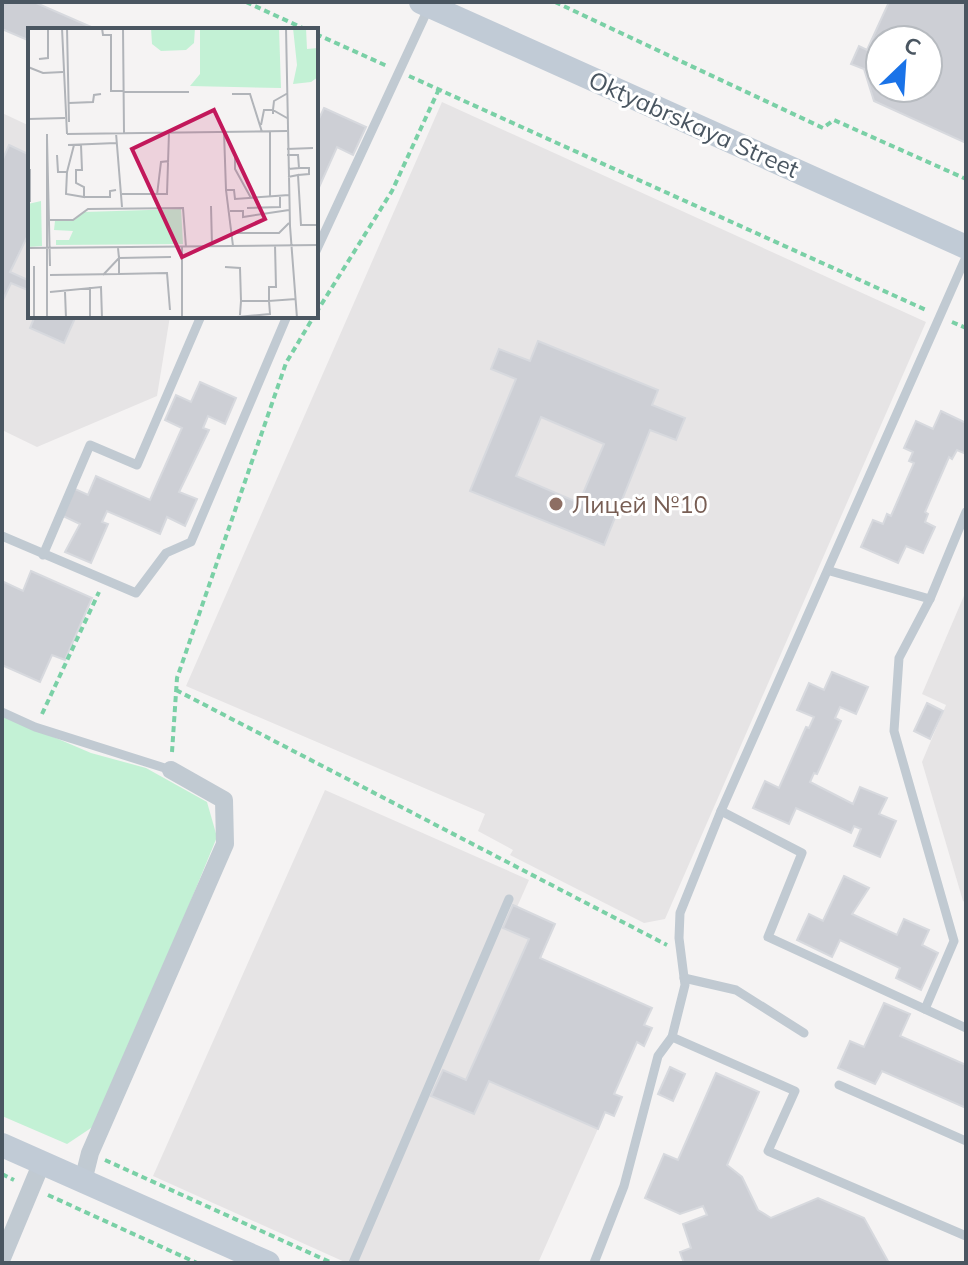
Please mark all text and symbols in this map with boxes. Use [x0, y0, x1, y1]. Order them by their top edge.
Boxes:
north arrow [864, 24, 944, 104]
inset map [28, 28, 318, 318]
text: С [900, 30, 925, 62]
street label: Oktyabrskaya Street [584, 64, 804, 184]
place label: Лицей №10 [572, 489, 708, 519]
marker: Лицей №10 [547, 495, 565, 513]

